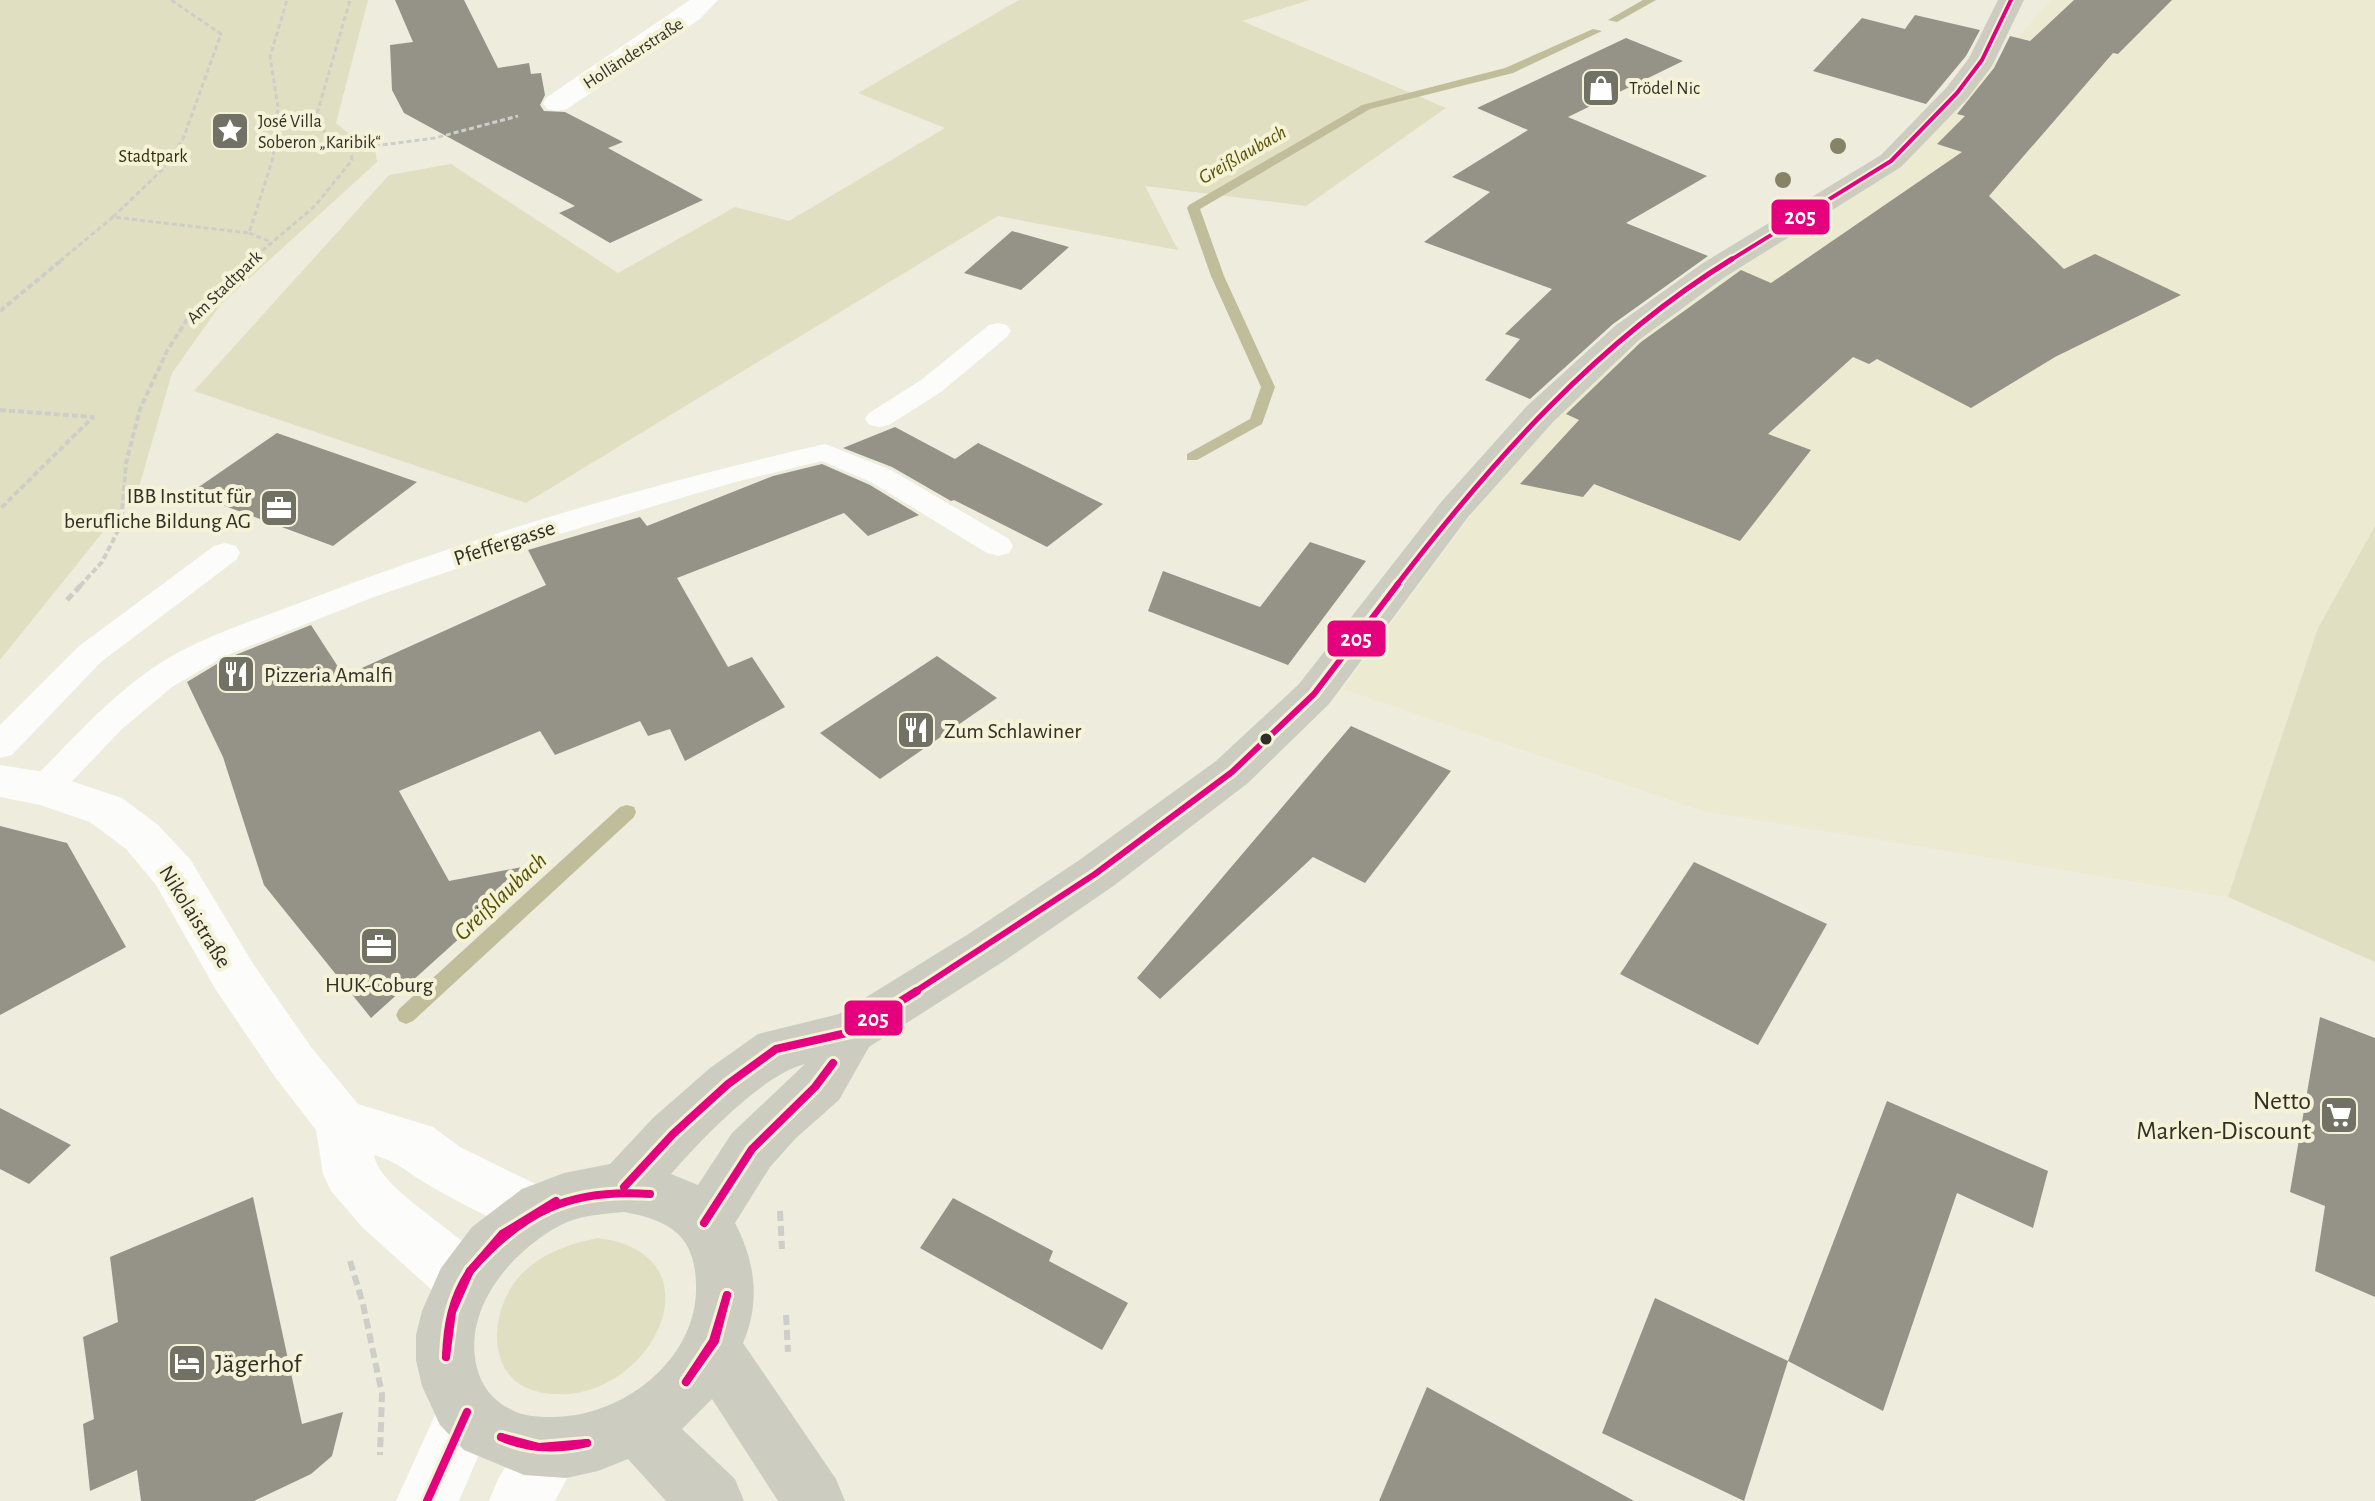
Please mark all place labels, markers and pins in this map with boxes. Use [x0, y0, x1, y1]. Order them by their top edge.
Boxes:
shop icon: Trödel Nic [1580, 67, 1622, 109]
place label: Trödel Nic [1629, 80, 1700, 98]
place icon: José Villa Soberon „Karibik“ [209, 110, 251, 152]
place label: José Villa Soberon „Karibik“ [258, 113, 381, 152]
place label: IBB Institut für berufliche Bildung AG [64, 485, 251, 532]
office icon: IBB Institut für berufliche Bildung AG [258, 487, 300, 529]
restaurant icon: Pizzeria Amalfi [215, 653, 257, 695]
place label: Pizzeria Amalfi [264, 664, 393, 686]
restaurant icon: Zum Schlawiner [895, 709, 937, 751]
place label: Zum Schlawiner [944, 720, 1081, 742]
unlabelled marker [1258, 731, 1274, 747]
office icon: HUK-Coburg [358, 925, 400, 967]
place label: HUK-Coburg [325, 974, 433, 996]
place label: Netto Marken-Discount [2136, 1088, 2311, 1144]
supermarket icon: Netto Marken-Discount [2318, 1094, 2360, 1136]
hotel icon: Jägerhof [166, 1342, 208, 1384]
place label: Jägerhof [215, 1351, 303, 1377]

